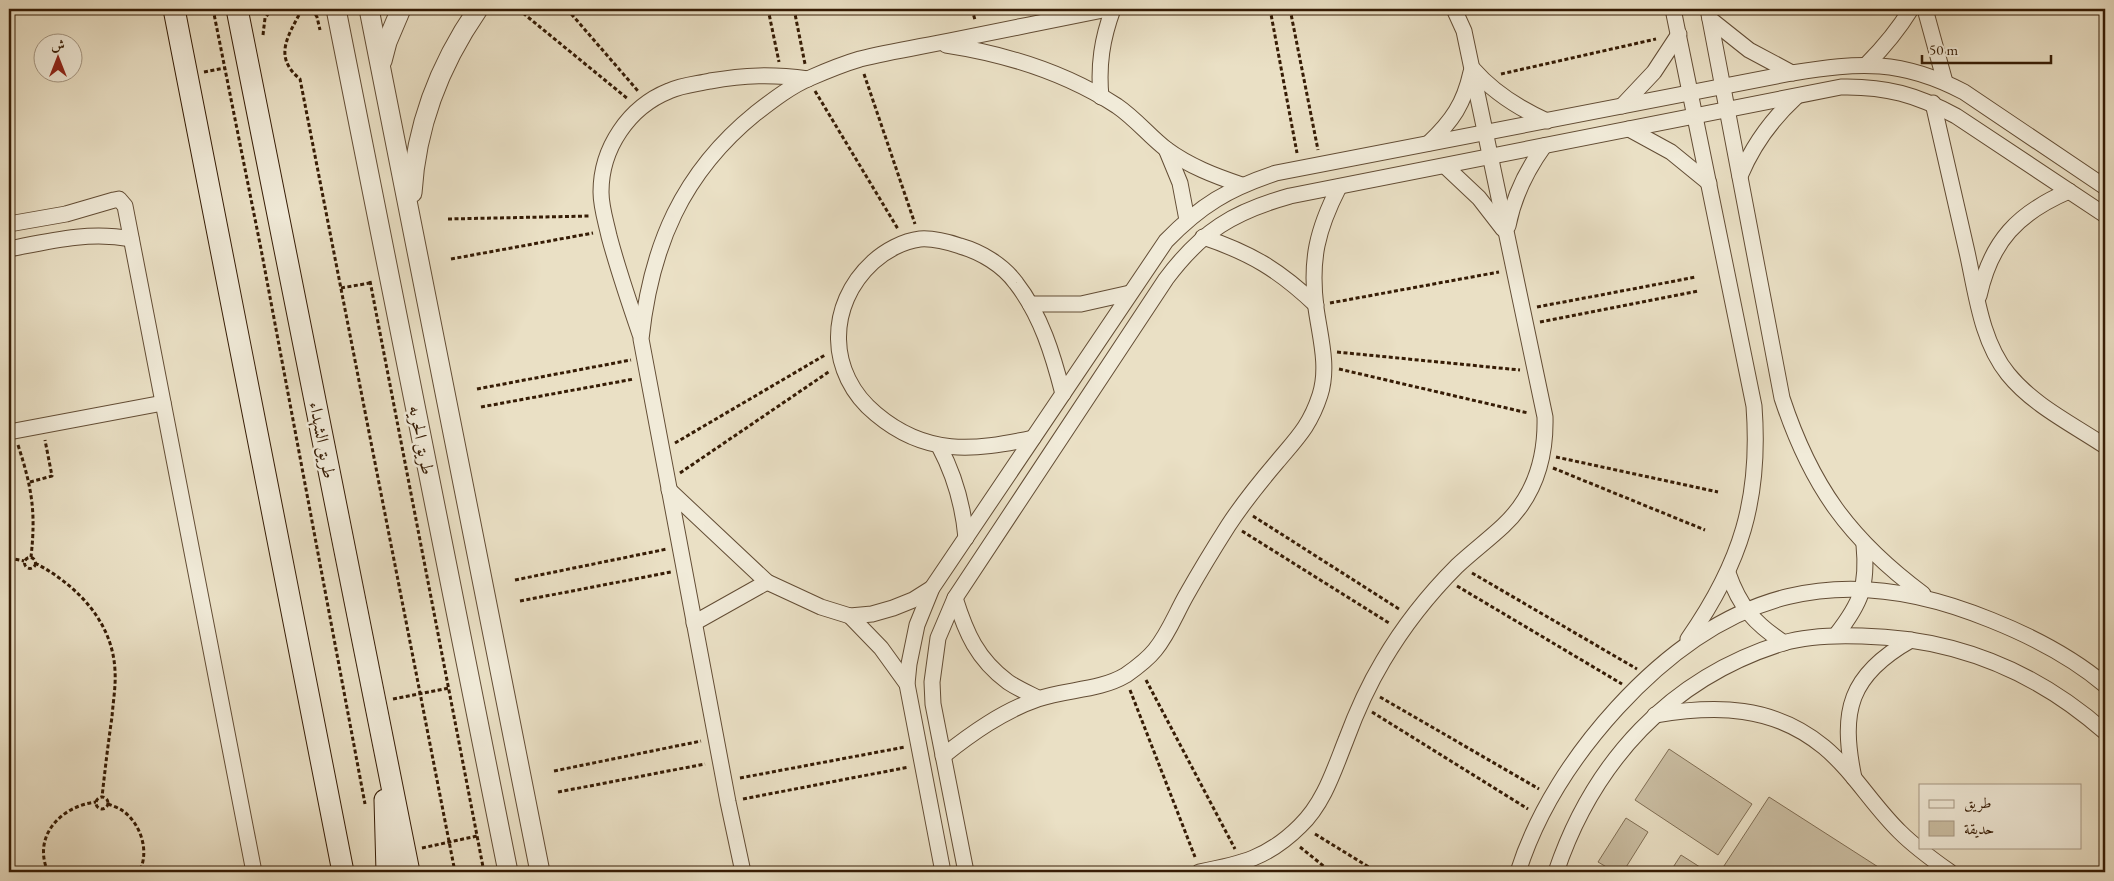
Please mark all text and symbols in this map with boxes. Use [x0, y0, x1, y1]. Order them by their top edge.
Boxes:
north arrow [32, 32, 82, 82]
scale bar [1922, 32, 2050, 64]
text: ش [51, 36, 65, 54]
text: 50 m [1929, 40, 1958, 59]
street label: طريق الشهداء [303, 400, 342, 481]
street label: طريق الحريه [403, 403, 440, 477]
legend [1919, 784, 2082, 848]
text: طريق [1964, 793, 1991, 813]
text: حديقة [1964, 819, 1994, 838]

